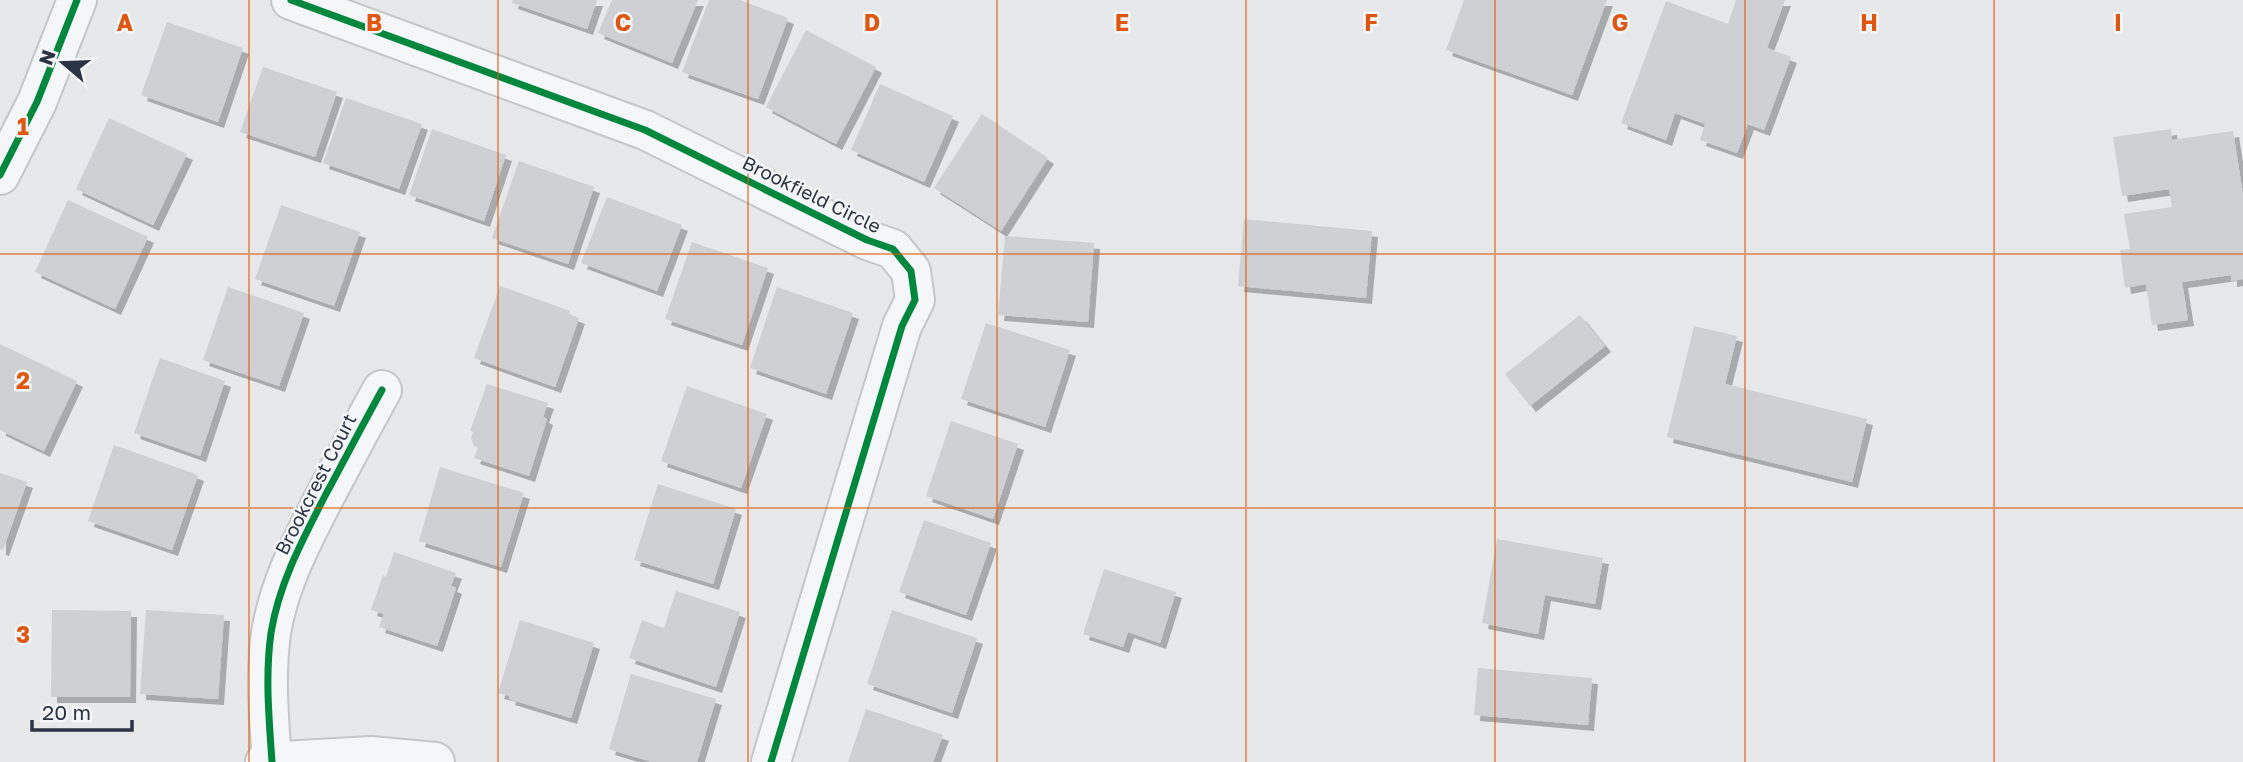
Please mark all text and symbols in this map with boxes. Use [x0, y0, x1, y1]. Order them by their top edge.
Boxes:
text: A [117, 8, 134, 36]
text: B [366, 8, 382, 36]
text: C [615, 8, 631, 36]
text: D [864, 8, 880, 36]
text: E [1115, 8, 1129, 36]
text: F [1364, 8, 1378, 36]
text: G [1612, 8, 1628, 36]
text: H [1860, 8, 1878, 36]
text: I [2114, 8, 2122, 36]
north arrow [28, 28, 98, 98]
text: N [33, 47, 60, 68]
text: 1 [17, 112, 29, 140]
street label: Brookfield Circle [739, 150, 885, 238]
text: 2 [16, 366, 30, 394]
street label: Brookcrest Court [269, 410, 361, 558]
text: 3 [16, 620, 30, 648]
scale bar [32, 688, 131, 732]
text: 20 m [42, 699, 91, 725]

